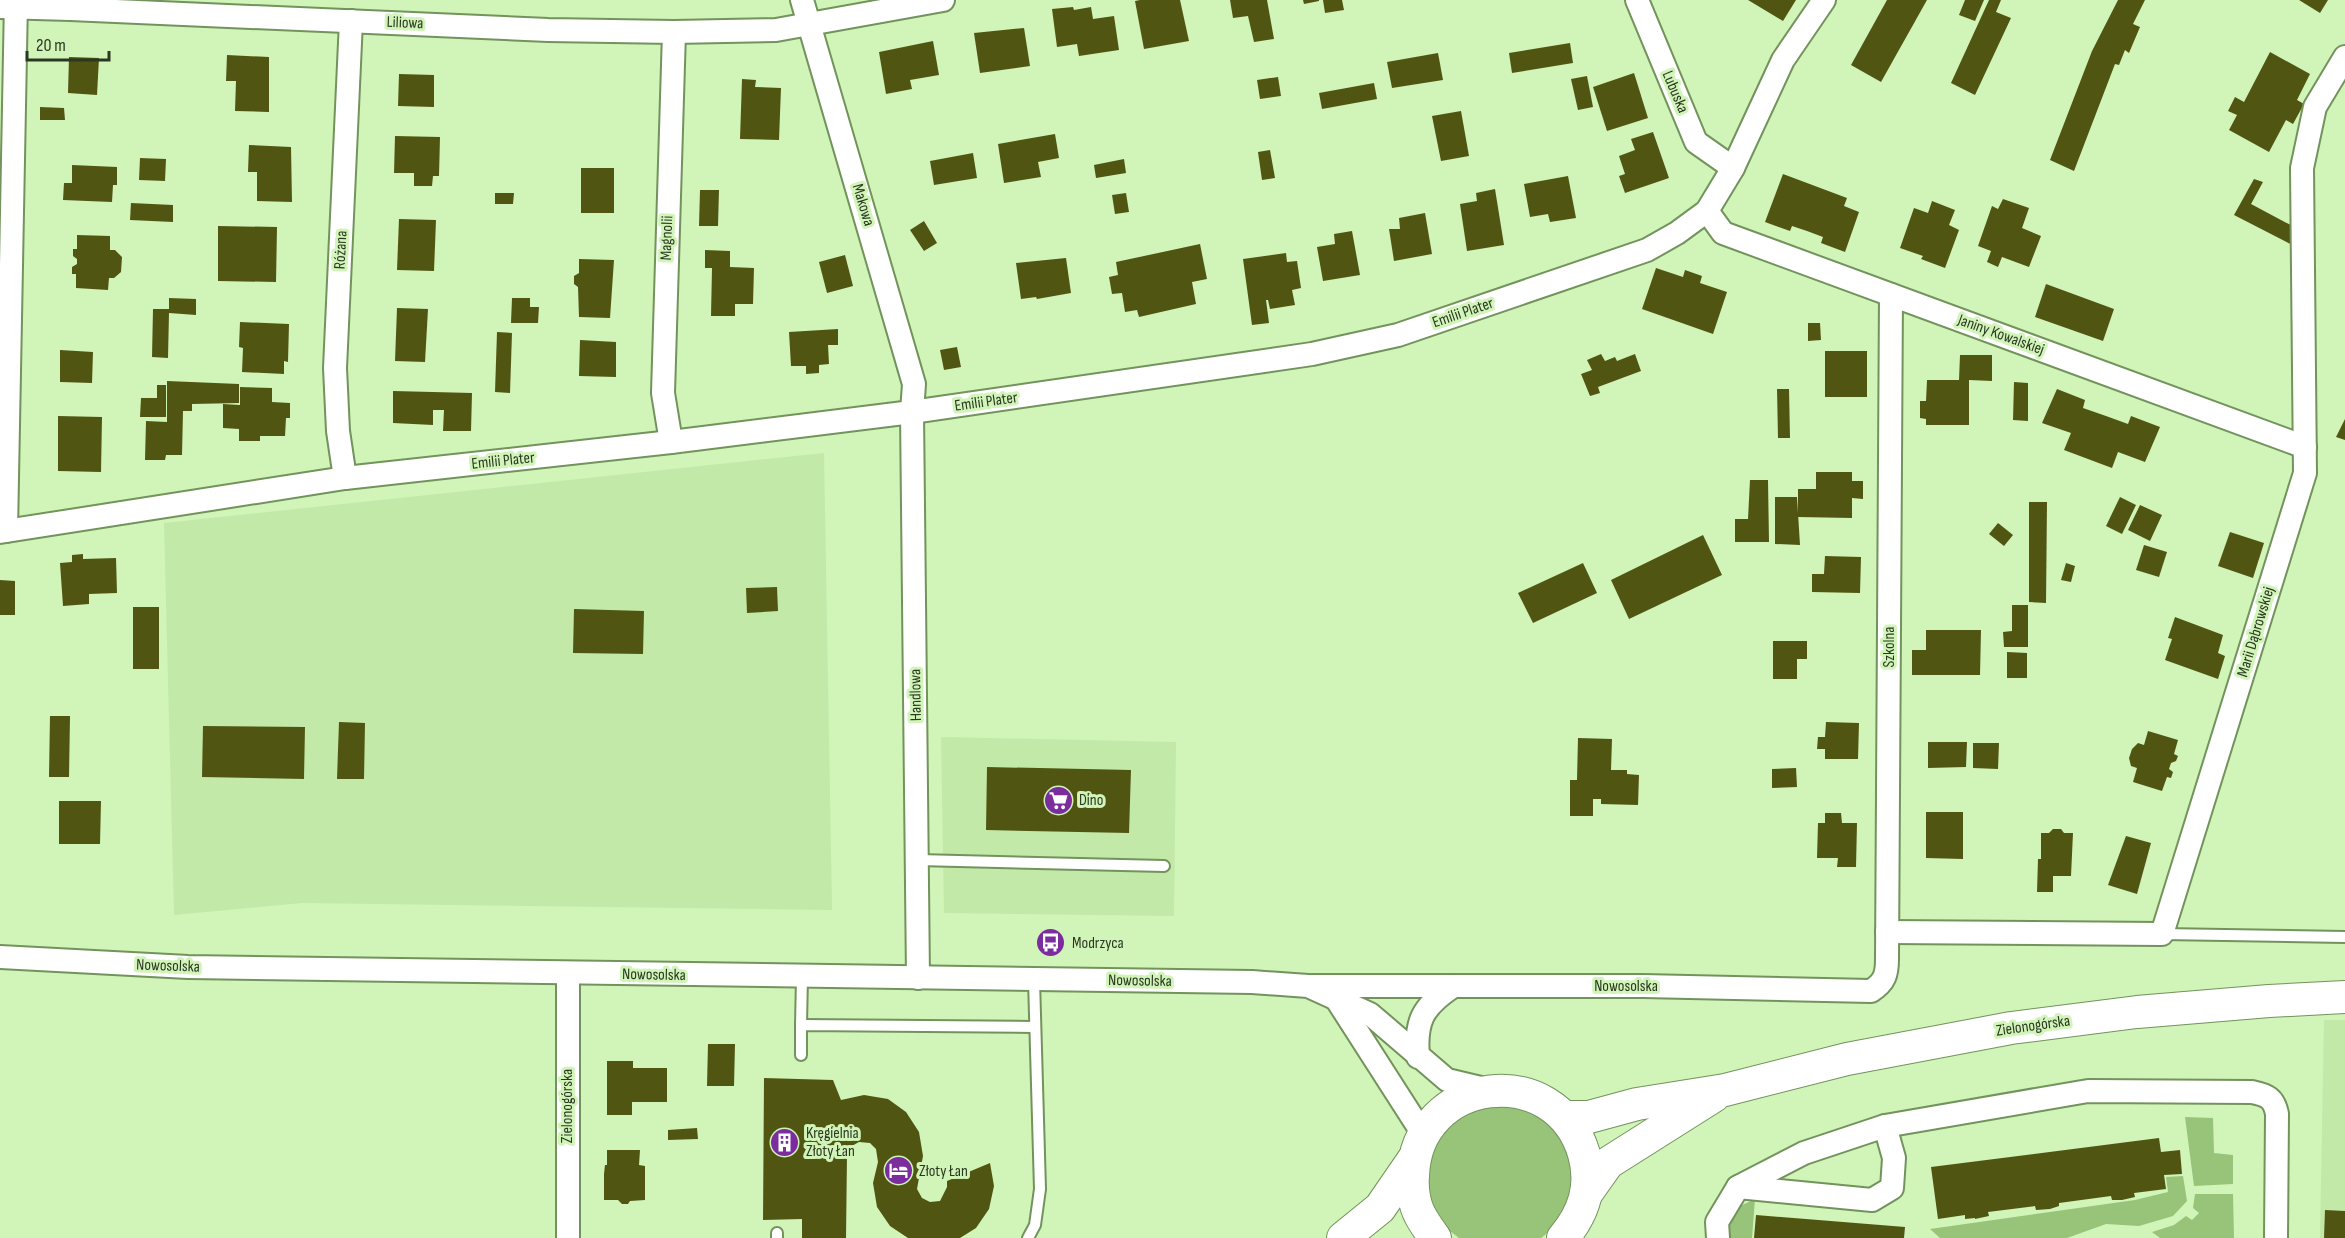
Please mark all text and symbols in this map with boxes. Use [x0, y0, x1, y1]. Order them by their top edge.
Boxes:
street label: Liliowa [386, 13, 424, 33]
scale bar [27, 24, 110, 62]
text: 20 m [36, 35, 66, 56]
street label: Lubuska [1658, 68, 1692, 116]
street label: Makowa [848, 182, 878, 228]
street label: Magnolii [657, 215, 677, 261]
street label: Różana [331, 230, 351, 270]
street label: Emilii Plater [1430, 294, 1496, 332]
street label: Janiny Kowalskiej [1954, 310, 2047, 359]
street label: Emilii Plater [953, 388, 1019, 416]
street label: Emilii Plater [471, 448, 536, 474]
street label: Marii Dąbrowskiej [2233, 584, 2279, 679]
street label: Szkolna [1880, 626, 1899, 668]
street label: Handlowa [906, 669, 926, 721]
supermarket icon: Dino [1042, 784, 1074, 816]
place label: Dino [1079, 791, 1103, 810]
bus stop icon: Modrzyca [1035, 927, 1067, 959]
place label: Modrzyca [1072, 934, 1124, 953]
street label: Nowosolska [136, 955, 200, 977]
street label: Nowosolska [622, 965, 686, 985]
street label: Nowosolska [1108, 971, 1172, 991]
street label: Nowosolska [1594, 977, 1658, 996]
street label: Zielonogórska [1995, 1011, 2071, 1041]
street label: Zielonogórska [558, 1069, 577, 1143]
place label: Kręgielnia Złoty Łan [806, 1124, 859, 1161]
building icon: Kręgielnia Złoty Łan [769, 1126, 801, 1158]
hotel icon: Złoty Łan [882, 1155, 914, 1187]
place label: Złoty Łan [919, 1162, 968, 1181]

